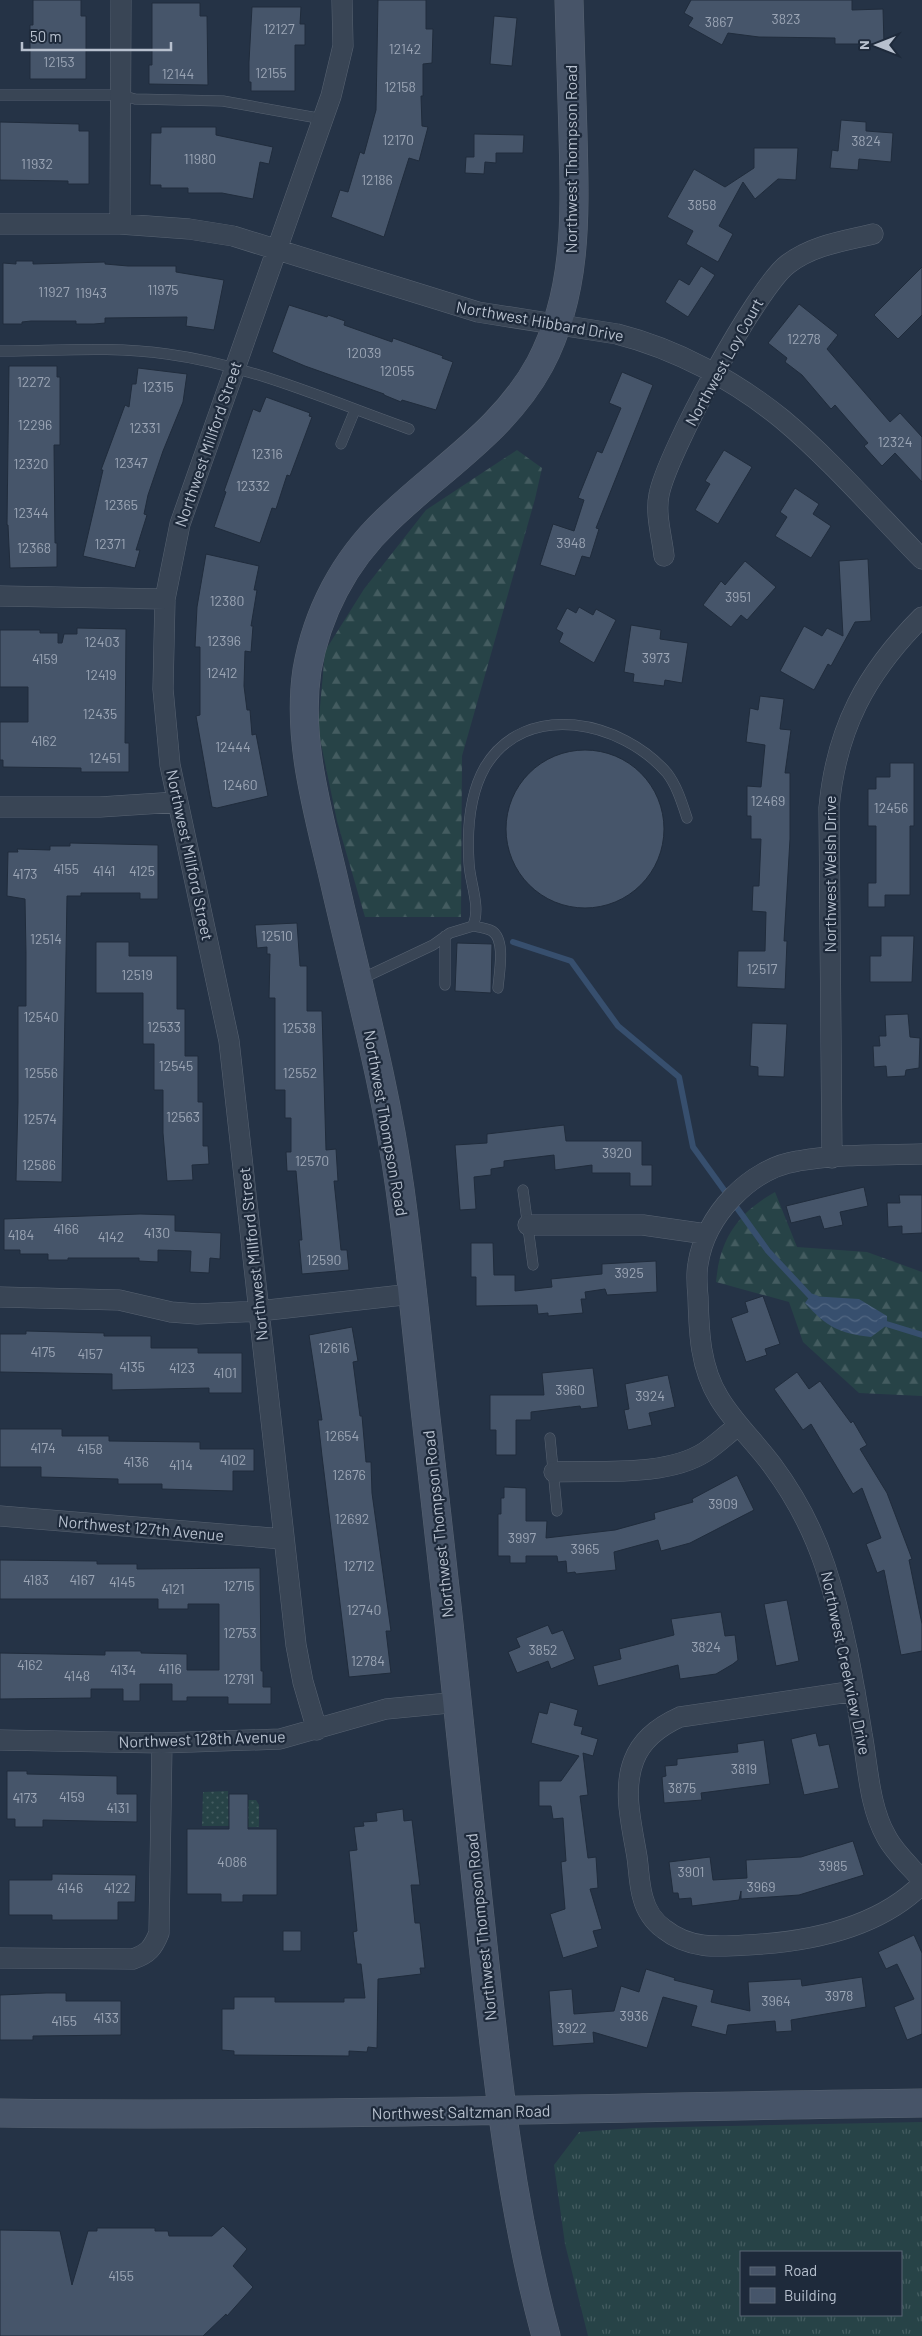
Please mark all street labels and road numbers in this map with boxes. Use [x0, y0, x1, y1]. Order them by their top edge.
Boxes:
street label: Northwest Thompson Road [561, 65, 580, 253]
street label: Northwest Loy Court [681, 295, 767, 429]
street label: Northwest Hibbard Drive [455, 296, 625, 345]
street label: Northwest Millford Street [170, 358, 245, 529]
street label: Northwest Millford Street [163, 768, 218, 942]
street label: Northwest Welsh Drive [820, 796, 839, 952]
street label: Northwest Thompson Road [361, 1029, 412, 1217]
street label: Northwest Millford Street [234, 1166, 271, 1342]
street label: Northwest Thompson Road [418, 1429, 457, 1619]
street label: Northwest 127th Avenue [57, 1511, 225, 1544]
street label: Northwest Creekview Drive [818, 1569, 875, 1756]
street label: Northwest 128th Avenue [118, 1726, 286, 1751]
street label: Northwest Thompson Road [461, 1832, 500, 2022]
street label: Northwest Saltzman Road [371, 2100, 551, 2123]

